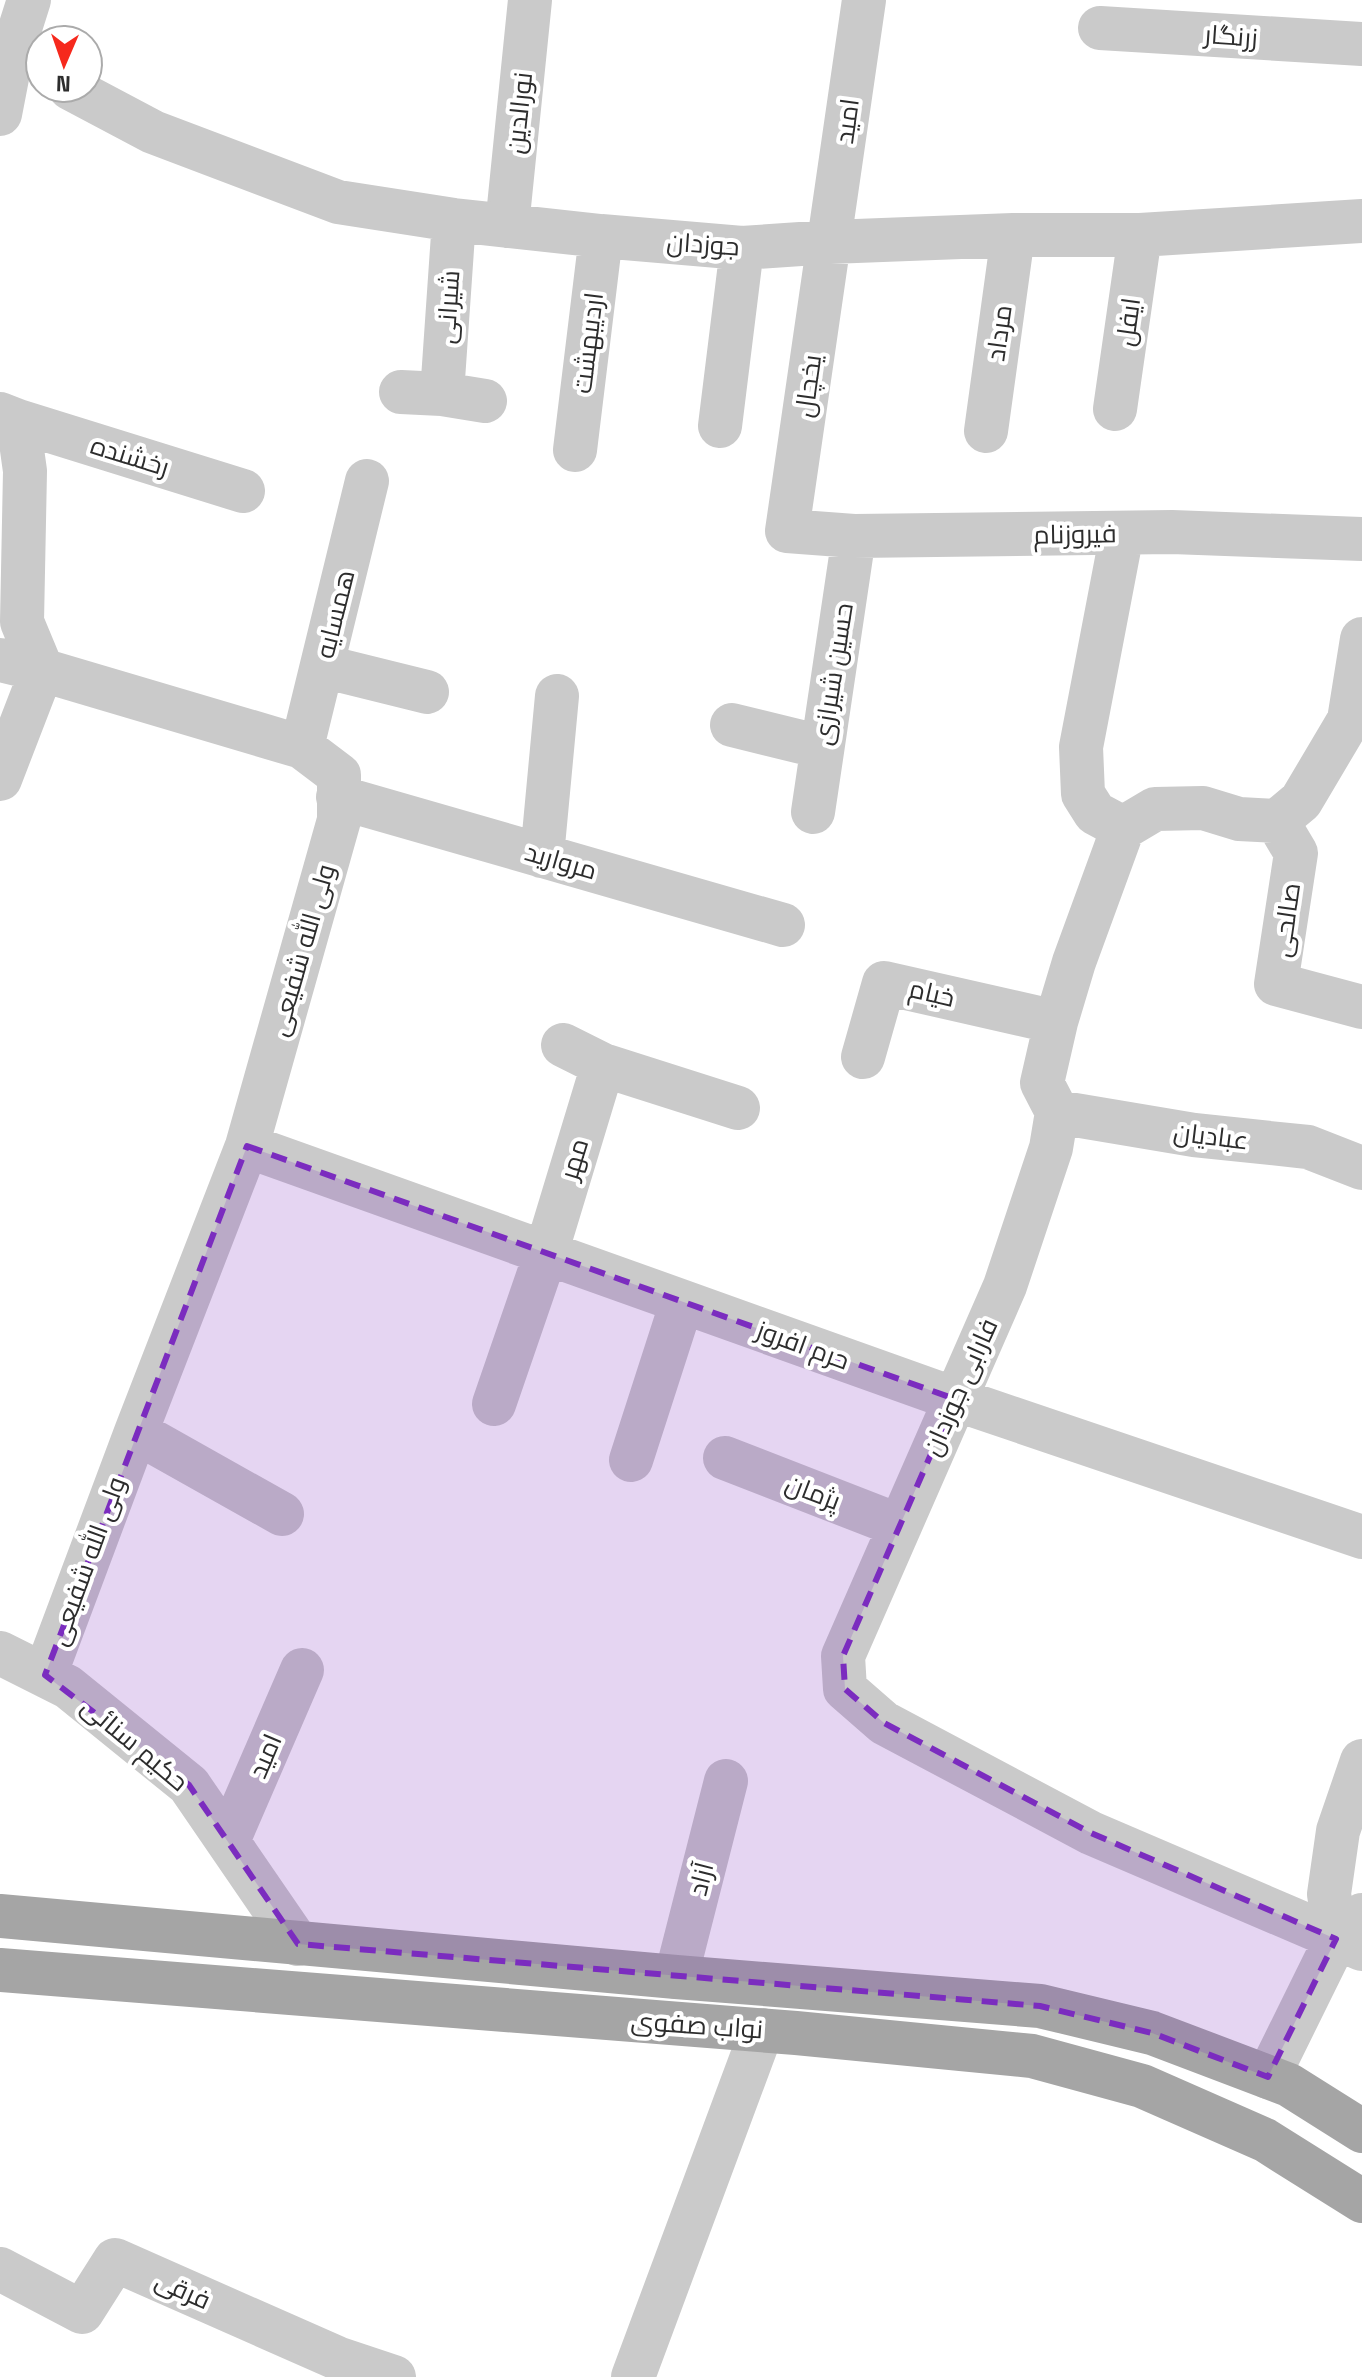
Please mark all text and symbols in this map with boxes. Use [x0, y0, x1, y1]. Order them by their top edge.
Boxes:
street label: زرنگار [1201, 17, 1259, 55]
north arrow [24, 24, 104, 104]
text: N [55, 70, 71, 98]
street label: نورالدین [498, 70, 540, 156]
street label: امید [827, 96, 867, 146]
street label: جوزدان [665, 224, 741, 264]
street label: شیرانی [428, 269, 468, 345]
street label: اردیبهشت [565, 290, 611, 396]
street label: ایفل [1108, 296, 1148, 348]
street label: مرداد [978, 303, 1020, 363]
street label: یخچال [787, 352, 829, 420]
street label: رخشنده [87, 428, 173, 484]
street label: فیروزنام [1033, 516, 1117, 553]
street label: همسایه [308, 566, 362, 662]
street label: حسین شیرازی [805, 601, 861, 747]
street label: مروارید [521, 835, 601, 887]
street label: ولی الله شفیعی [261, 860, 343, 1040]
street label: صالحی [1264, 881, 1308, 959]
street label: خیام [906, 971, 958, 1016]
street label: عبادیان [1172, 1115, 1250, 1157]
street label: مهر [551, 1134, 596, 1186]
street label: حرم افروز [749, 1312, 854, 1378]
street label: فارابی جوزدان [915, 1313, 1005, 1461]
street label: پژمان [781, 1466, 845, 1518]
street label: ولی الله شفیعی [41, 1472, 133, 1650]
street label: حکیم سنائی [74, 1689, 196, 1799]
street label: امید [241, 1729, 289, 1783]
street label: آزاد [680, 1859, 722, 1899]
street label: نواب صفوی [630, 2003, 764, 2047]
street label: فرقی [150, 2263, 216, 2317]

